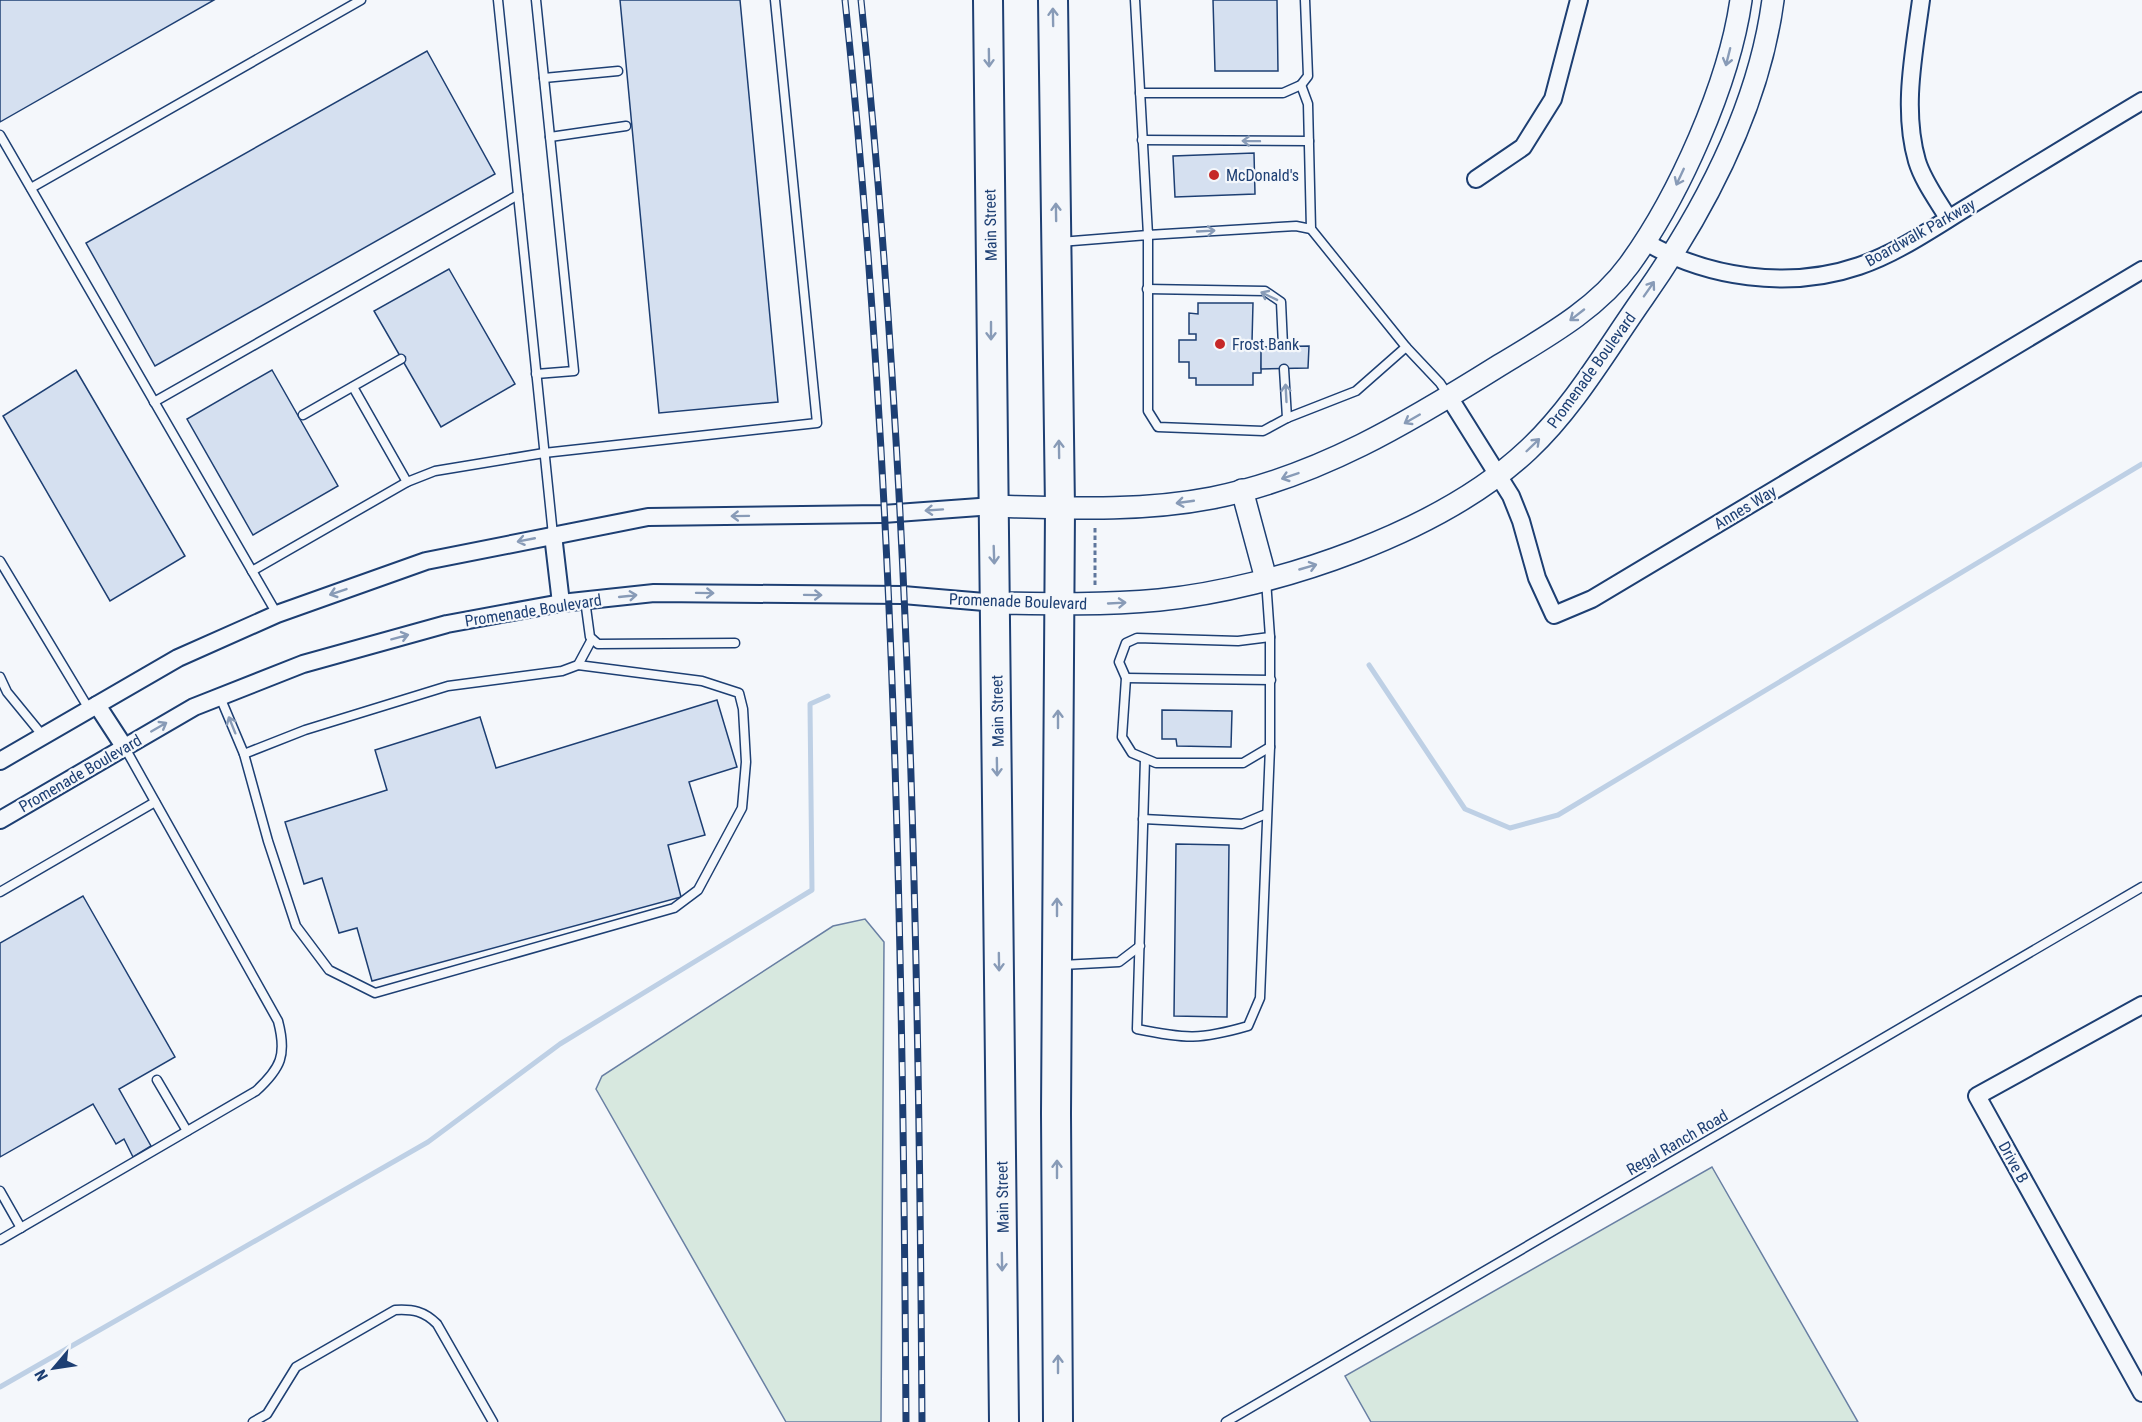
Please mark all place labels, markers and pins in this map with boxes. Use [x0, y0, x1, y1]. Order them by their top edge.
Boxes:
place label: McDonald's [1226, 166, 1299, 185]
marker: McDonald's [1207, 168, 1221, 182]
place label: Frost Bank [1232, 335, 1300, 354]
marker: Frost Bank [1213, 337, 1227, 351]

